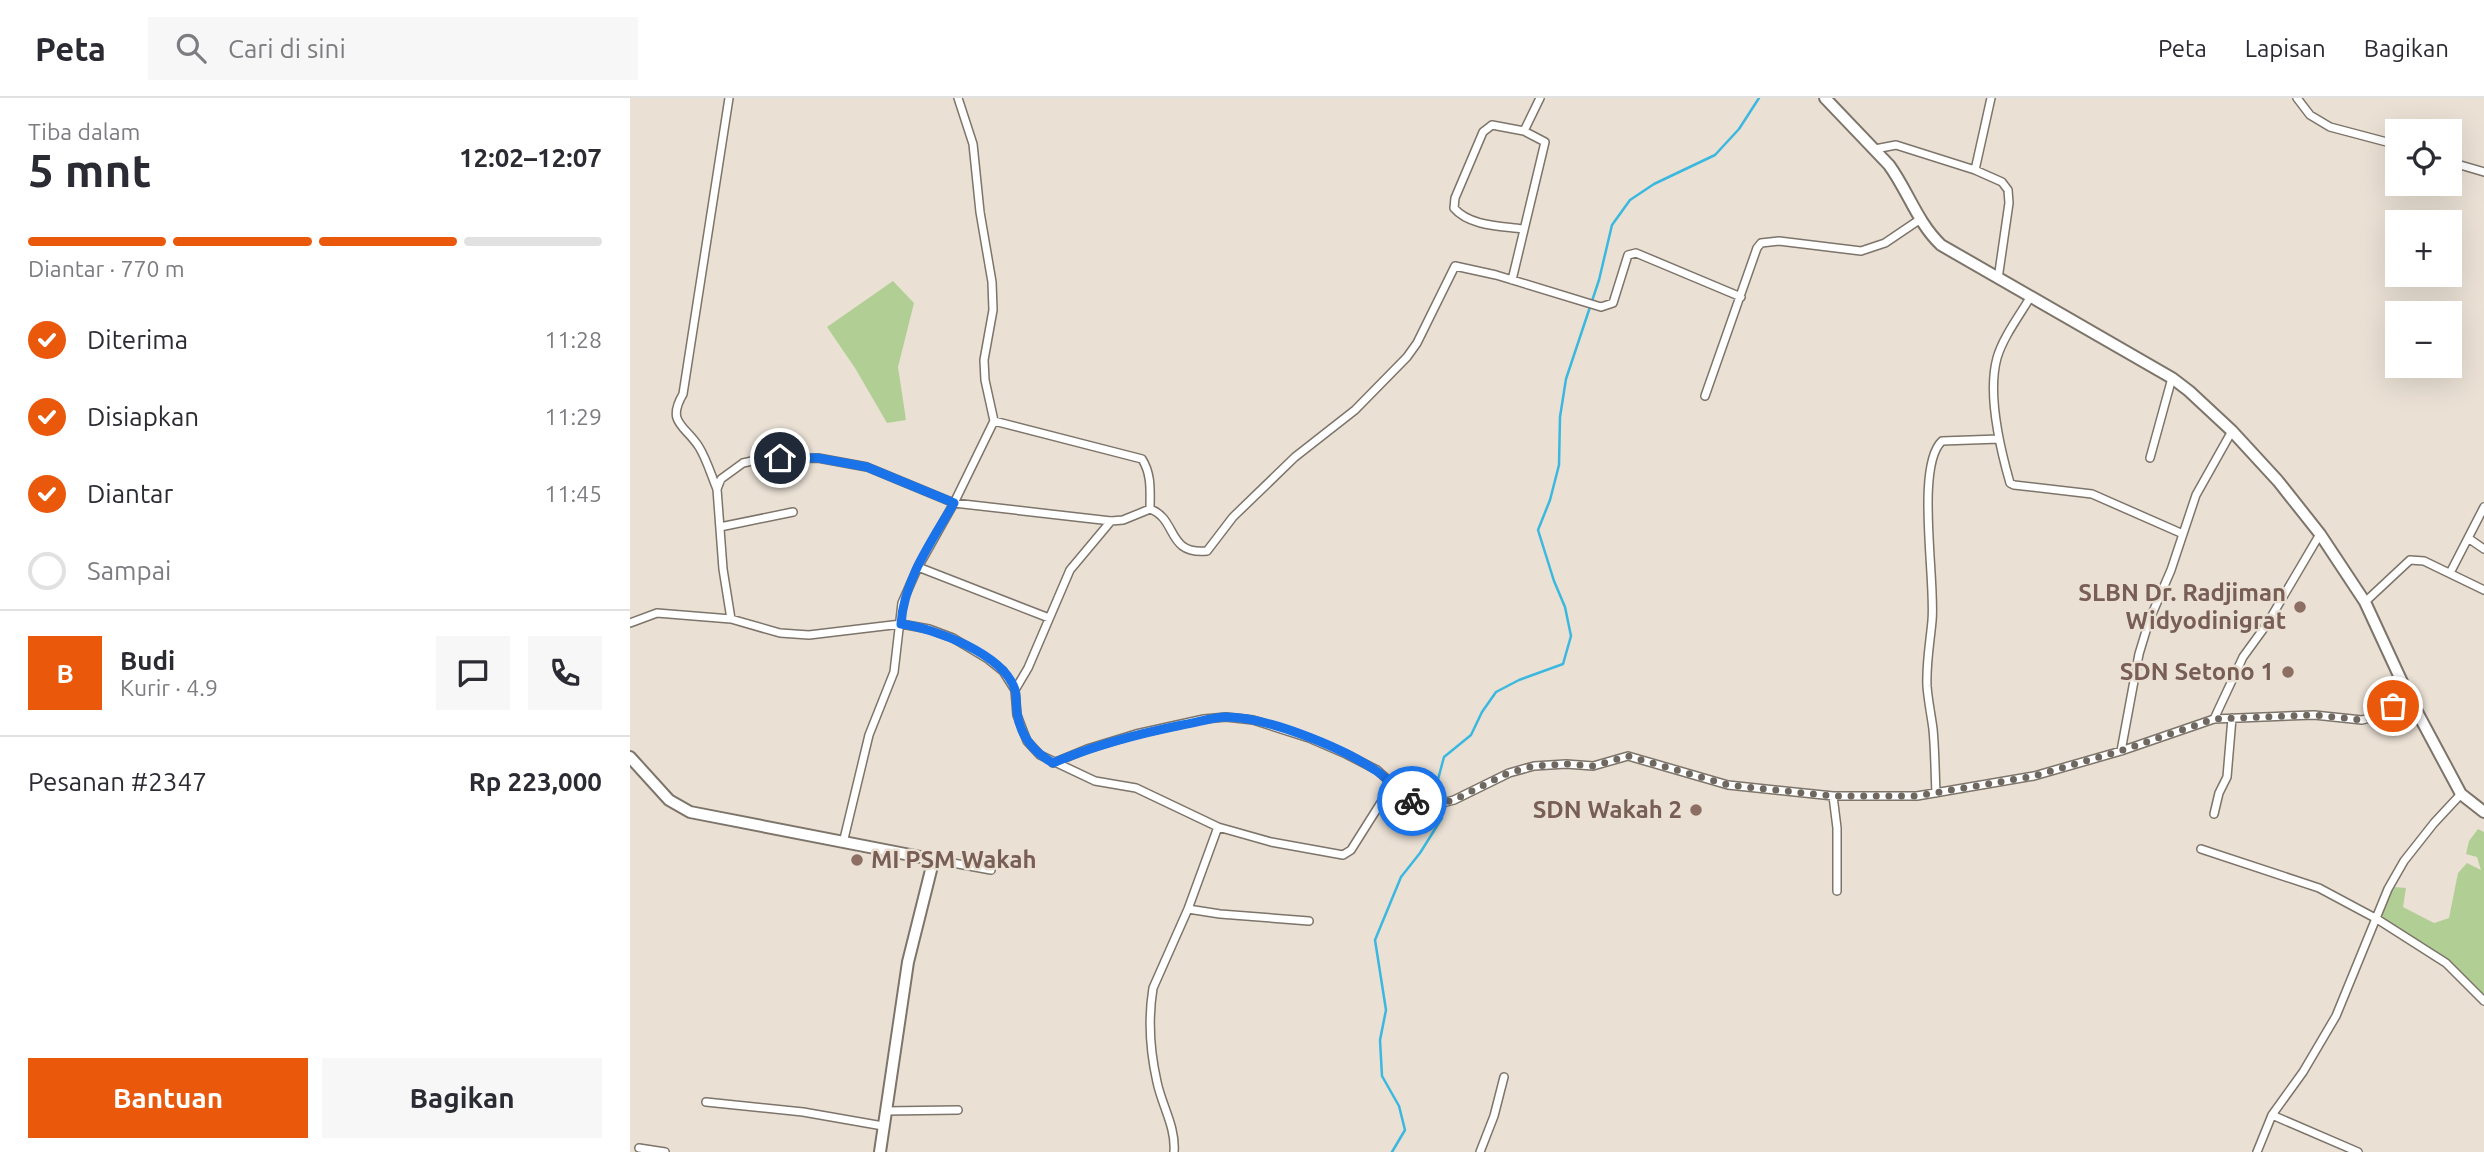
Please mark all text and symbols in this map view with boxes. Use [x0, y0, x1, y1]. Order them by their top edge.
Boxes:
search box [148, 17, 638, 80]
icon: search [172, 29, 210, 67]
text: Peta [35, 30, 106, 67]
text: Cari di sini [228, 34, 346, 63]
text: Peta [2158, 35, 2207, 62]
text: Lapisan [2245, 35, 2326, 62]
text: Bagikan [2364, 35, 2449, 62]
text: Tiba dalam [28, 119, 140, 144]
map controls [2385, 119, 2462, 378]
button: locate [2385, 119, 2462, 196]
text: 12:02–12:07 [459, 143, 602, 172]
text: 5 mnt [28, 144, 151, 196]
button: + [2385, 210, 2462, 287]
text: Diantar · 770 m [28, 256, 185, 281]
button: − [2385, 301, 2462, 378]
icon: check [28, 321, 66, 359]
text: Diterima [87, 325, 188, 354]
text: 11:28 [544, 327, 602, 352]
icon: check [28, 398, 66, 436]
text: Disiapkan [87, 402, 199, 431]
text: 11:29 [544, 404, 602, 429]
pin [750, 428, 810, 488]
icon: home [761, 439, 799, 477]
icon: check [28, 475, 66, 513]
text: Diantar [87, 479, 173, 508]
text: 11:45 [544, 481, 602, 506]
text: Sampai [87, 556, 171, 585]
place label: SLBN Dr. Radjiman Widyodinigrat [2078, 579, 2286, 634]
marker: SLBN Dr. Radjiman Widyodinigrat [2292, 599, 2308, 615]
button: chat [436, 636, 510, 710]
button: phone [528, 636, 602, 710]
text: Budi [120, 646, 175, 675]
place label: SDN Setono 1 [2120, 658, 2274, 685]
text: B [56, 659, 74, 688]
marker: SDN Setono 1 [2280, 664, 2296, 680]
text: Kurir · 4.9 [120, 675, 218, 700]
pin [2363, 676, 2423, 736]
icon: bag [2374, 687, 2412, 725]
courier [1377, 766, 1447, 836]
text: Pesanan #2347 [28, 767, 207, 796]
text: Rp 223,000 [469, 767, 602, 796]
icon: bike [1393, 782, 1431, 820]
place label: SDN Wakah 2 [1533, 796, 1682, 823]
marker: SDN Wakah 2 [1688, 802, 1704, 818]
place label: MI PSM Wakah [871, 846, 1037, 873]
marker: MI PSM Wakah [849, 852, 865, 868]
button: Bantuan [28, 1058, 308, 1138]
button: Bagikan [322, 1058, 602, 1138]

